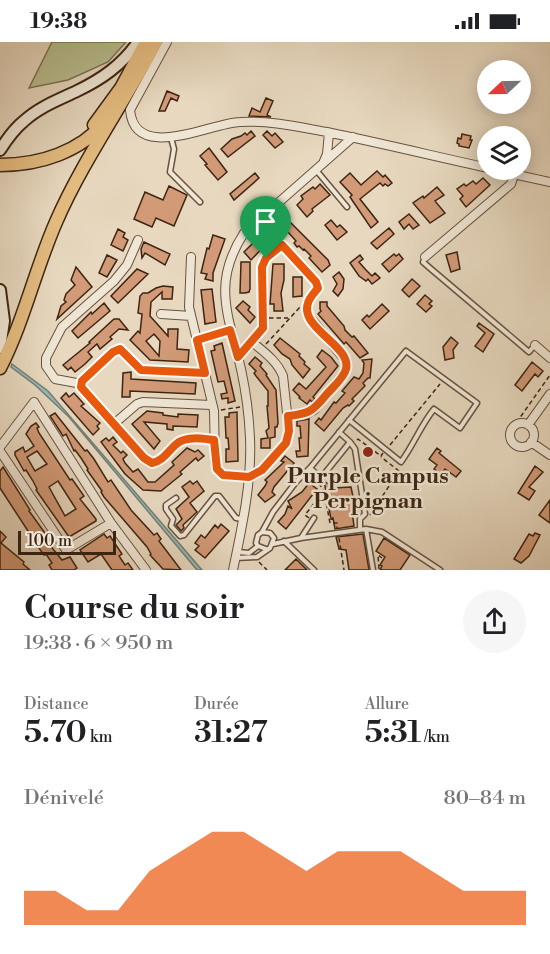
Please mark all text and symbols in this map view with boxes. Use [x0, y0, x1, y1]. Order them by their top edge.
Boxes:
text: 19:38 [30, 8, 87, 35]
north arrow [477, 60, 531, 114]
map controls [477, 60, 531, 180]
button: layers [477, 126, 531, 180]
pin [240, 196, 291, 258]
icon: arrive [249, 205, 282, 238]
marker: Purple Campus Perpignan [361, 445, 375, 459]
place label: Purple Campus Perpignan [287, 463, 449, 515]
scale bar [18, 528, 116, 556]
text: 100 m [27, 531, 72, 551]
text: Course du soir [24, 588, 245, 629]
button: share [463, 590, 526, 653]
text: 19:38 · 6 × 950 m [24, 631, 173, 656]
text: Distance [24, 694, 89, 714]
text: Durée [194, 694, 239, 714]
text: Allure [365, 694, 409, 714]
text: 5.70 [24, 714, 87, 752]
text: 31:27 [194, 714, 268, 752]
text: 5:31 [365, 714, 421, 752]
text: km [87, 727, 112, 747]
text: /km [421, 727, 450, 747]
text: Dénivelé [24, 786, 104, 811]
text: 80–84 m [444, 786, 526, 811]

